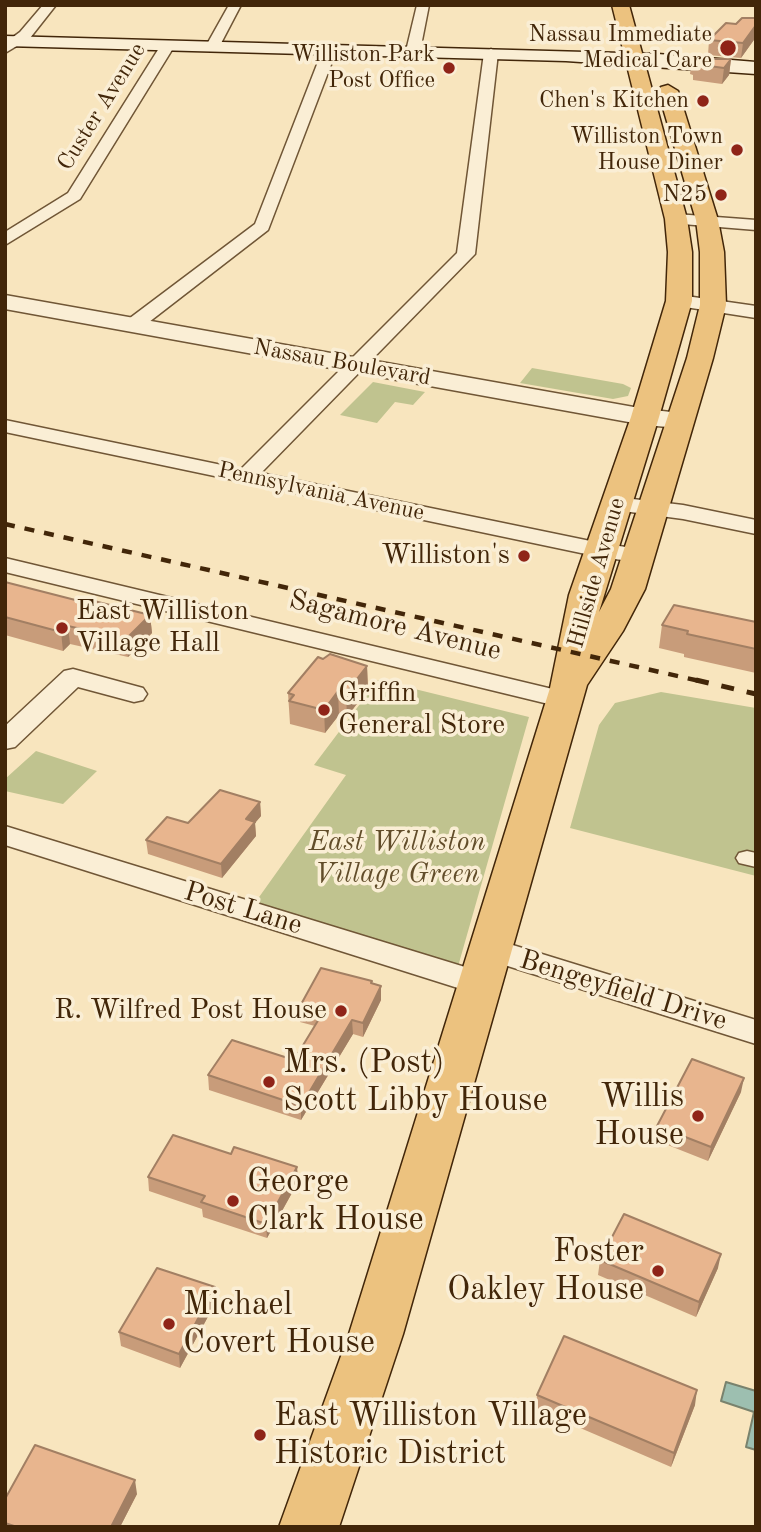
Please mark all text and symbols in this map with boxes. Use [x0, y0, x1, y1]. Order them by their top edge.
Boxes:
place label: Nassau Immediate Medical Care [529, 21, 712, 75]
street label: Custer Avenue [52, 38, 152, 176]
marker: Nassau Immediate Medical Care [718, 38, 738, 58]
place label: Williston Park Post Office [291, 41, 435, 95]
marker: Williston Park Post Office [441, 60, 457, 76]
place label: Chen's Kitchen [539, 87, 689, 115]
marker: Chen's Kitchen [695, 93, 711, 109]
place label: Williston Town House Diner [570, 123, 723, 177]
marker: Williston Town House Diner [729, 142, 745, 158]
place label: N25 [663, 181, 707, 209]
marker: N25 [713, 187, 729, 203]
street label: Nassau Boulevard [251, 334, 433, 392]
street label: Pennsylvania Avenue [215, 457, 427, 527]
street label: Hillside Avenue [562, 495, 632, 651]
place label: Williston's [381, 539, 510, 573]
marker: Williston's [516, 548, 532, 564]
street label: Sagamore Avenue [285, 583, 505, 669]
place label: East Williston Village Hall [76, 595, 249, 661]
marker: East Williston Village Hall [54, 620, 70, 636]
place label: Griffin General Store [338, 677, 505, 743]
marker: Griffin General Store [316, 702, 332, 718]
park label: East Williston Village Green [308, 826, 486, 892]
street label: Post Lane [180, 875, 306, 943]
street label: Bengeyfield Drive [515, 943, 731, 1039]
place label: R. Wilfred Post House [54, 994, 327, 1028]
marker: R. Wilfred Post House [333, 1003, 349, 1019]
place label: Mrs. (Post) Scott Libby House [283, 1043, 548, 1121]
marker: Mrs. (Post) Scott Libby House [261, 1074, 277, 1090]
place label: Willis House [595, 1077, 684, 1155]
marker: Willis House [690, 1108, 706, 1124]
place label: George Clark House [247, 1162, 424, 1240]
marker: George Clark House [225, 1193, 241, 1209]
place label: Foster Oakley House [447, 1232, 644, 1310]
marker: Foster Oakley House [650, 1263, 666, 1279]
place label: Michael Covert House [183, 1285, 375, 1363]
marker: Michael Covert House [161, 1316, 177, 1332]
place label: East Williston Village Historic District [274, 1396, 587, 1474]
marker: East Williston Village Historic District [252, 1427, 268, 1443]

